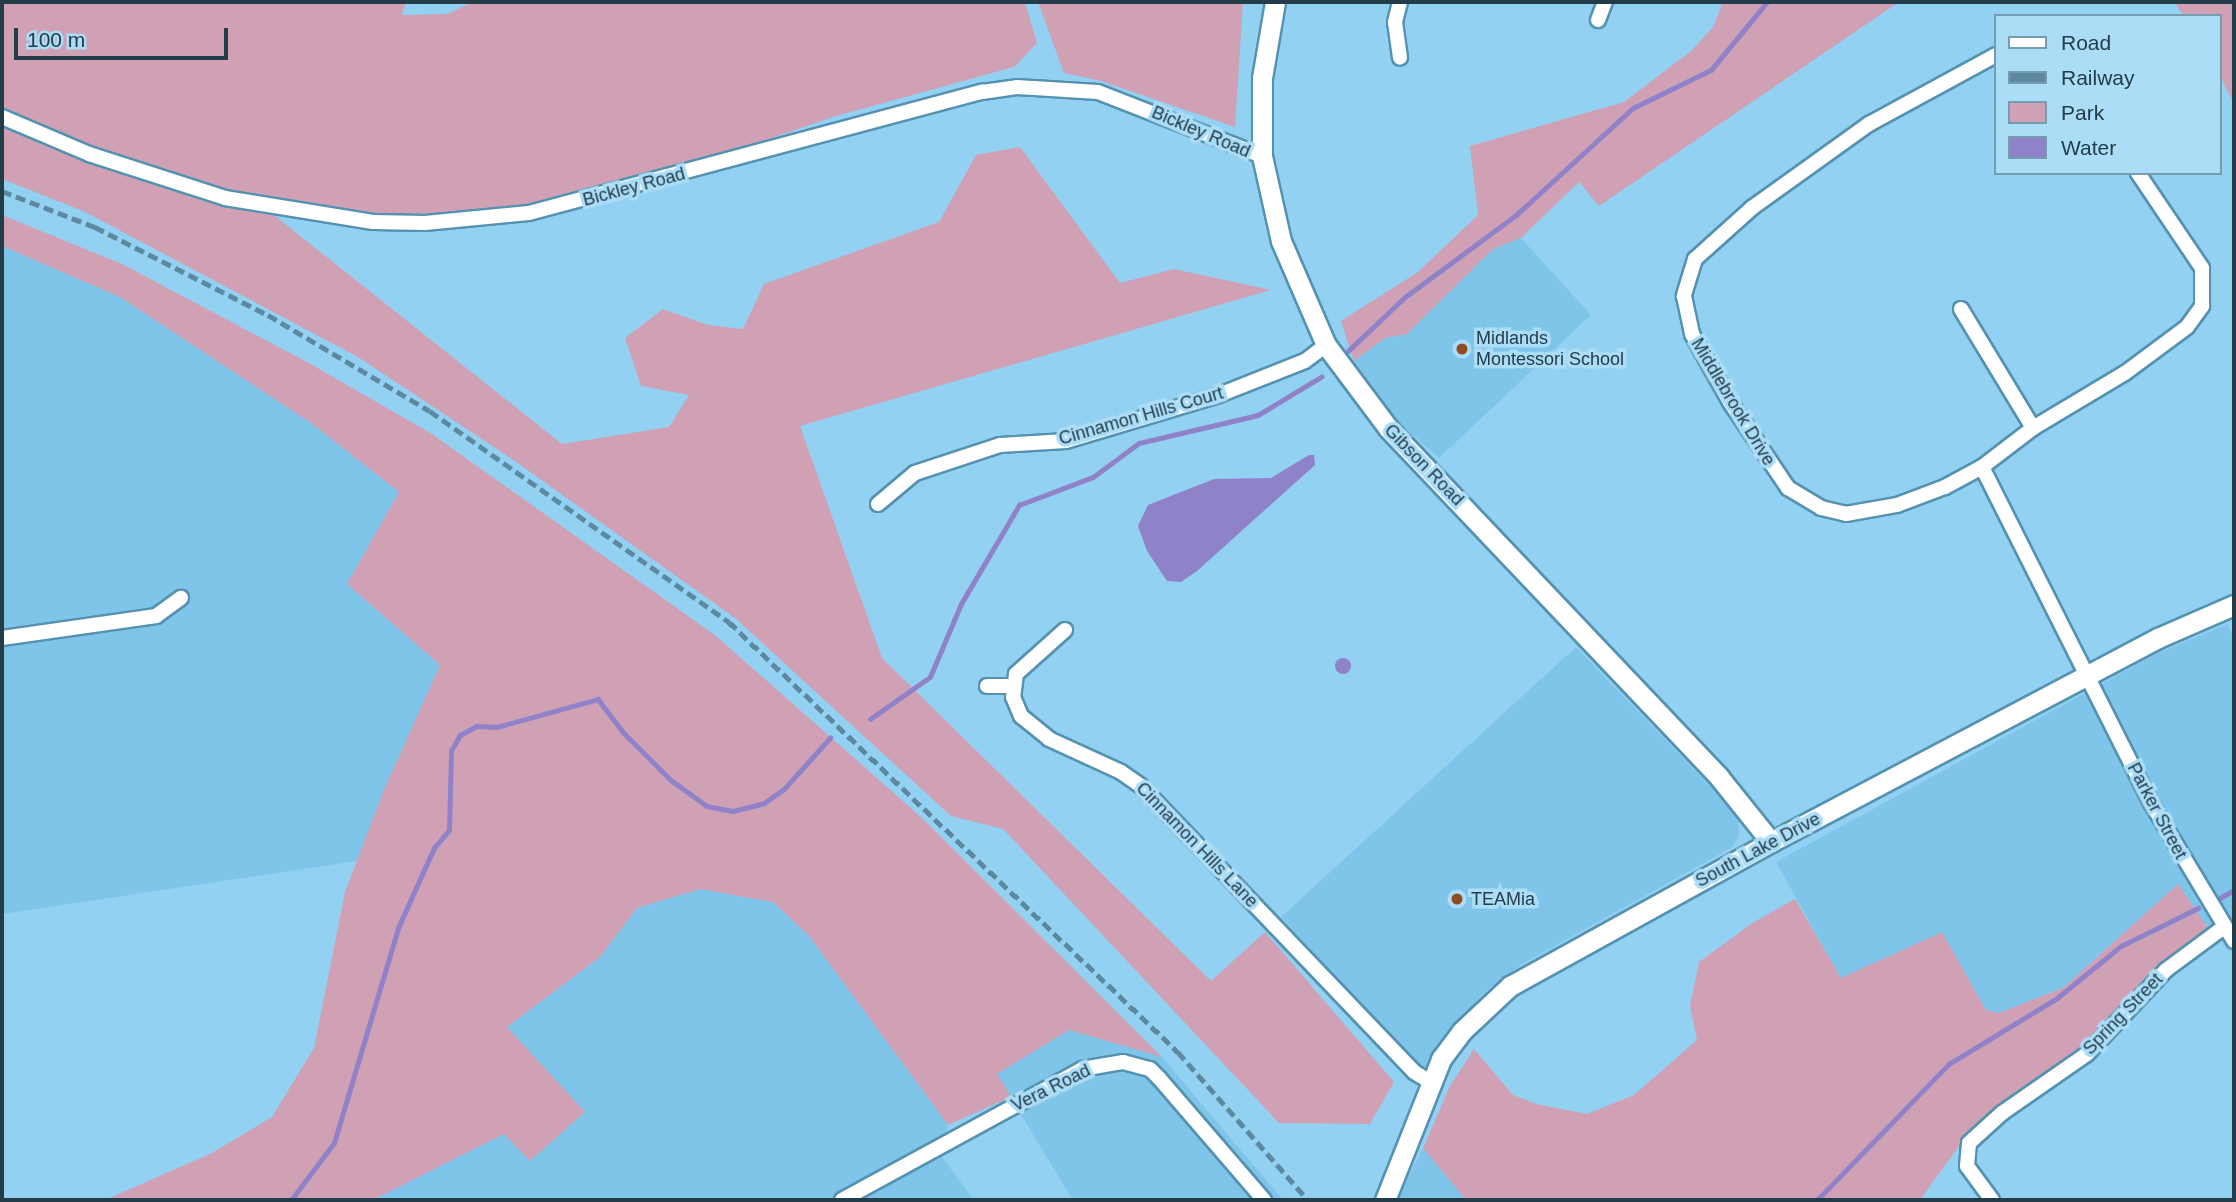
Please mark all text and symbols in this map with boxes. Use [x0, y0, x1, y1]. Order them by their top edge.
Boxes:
scale bar [18, 14, 231, 58]
legend [1994, 14, 2222, 175]
text: 100 m [27, 28, 85, 51]
text: Road [2061, 31, 2111, 54]
text: Railway [2061, 66, 2135, 89]
text: Park [2061, 101, 2104, 124]
street label: Bickley Road [1148, 102, 1254, 162]
text: Water [2061, 136, 2116, 159]
street label: Bickley Road [580, 163, 688, 211]
place label: Midlands Montessori School [1476, 328, 1624, 370]
street label: Middlebrook Drive [1686, 334, 1780, 470]
marker: Midlands Montessori School [1454, 341, 1470, 357]
street label: Cinnamon Hills Court [1056, 382, 1226, 450]
street label: Gibson Road [1380, 420, 1468, 510]
street label: Parker Street [2123, 759, 2191, 863]
street label: Cinnamon Hills Lane [1132, 778, 1262, 912]
street label: South Lake Drive [1692, 808, 1824, 892]
place label: TEAMia [1471, 888, 1535, 910]
marker: TEAMia [1449, 891, 1465, 907]
street label: Spring Street [2079, 969, 2167, 1059]
street label: Vera Road [1008, 1060, 1094, 1116]

